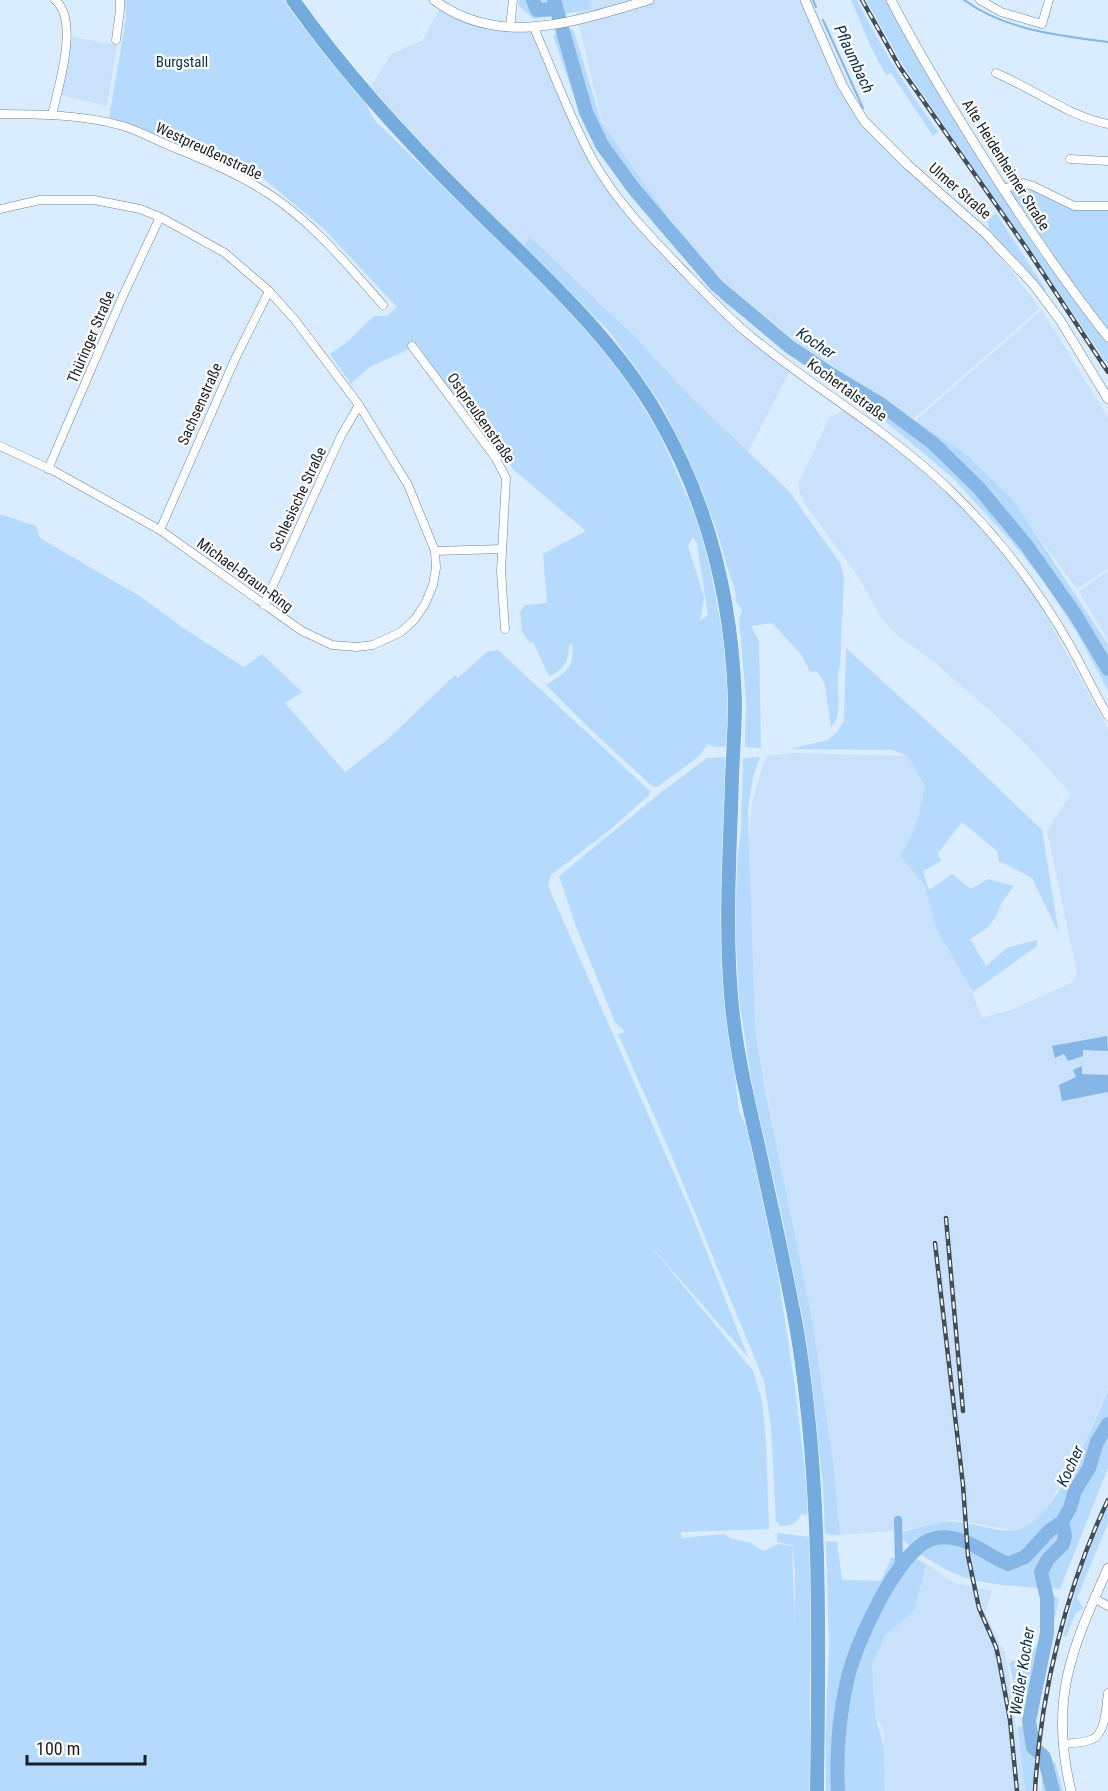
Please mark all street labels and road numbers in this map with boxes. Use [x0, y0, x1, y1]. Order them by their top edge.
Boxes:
street label: Alte Heidenheimer Straße [958, 96, 1054, 234]
street label: Westpreußenstraße [153, 118, 265, 184]
street label: Ulmer Straße [925, 159, 995, 223]
street label: Thüringer Straße [63, 288, 119, 386]
street label: Kochertalstraße [804, 355, 890, 425]
street label: Sachsenstraße [174, 360, 226, 448]
street label: Ostpreußenstraße [443, 369, 519, 467]
street label: Schlesische Straße [266, 444, 330, 554]
street label: Michael-Braun-Ring [193, 534, 297, 616]

